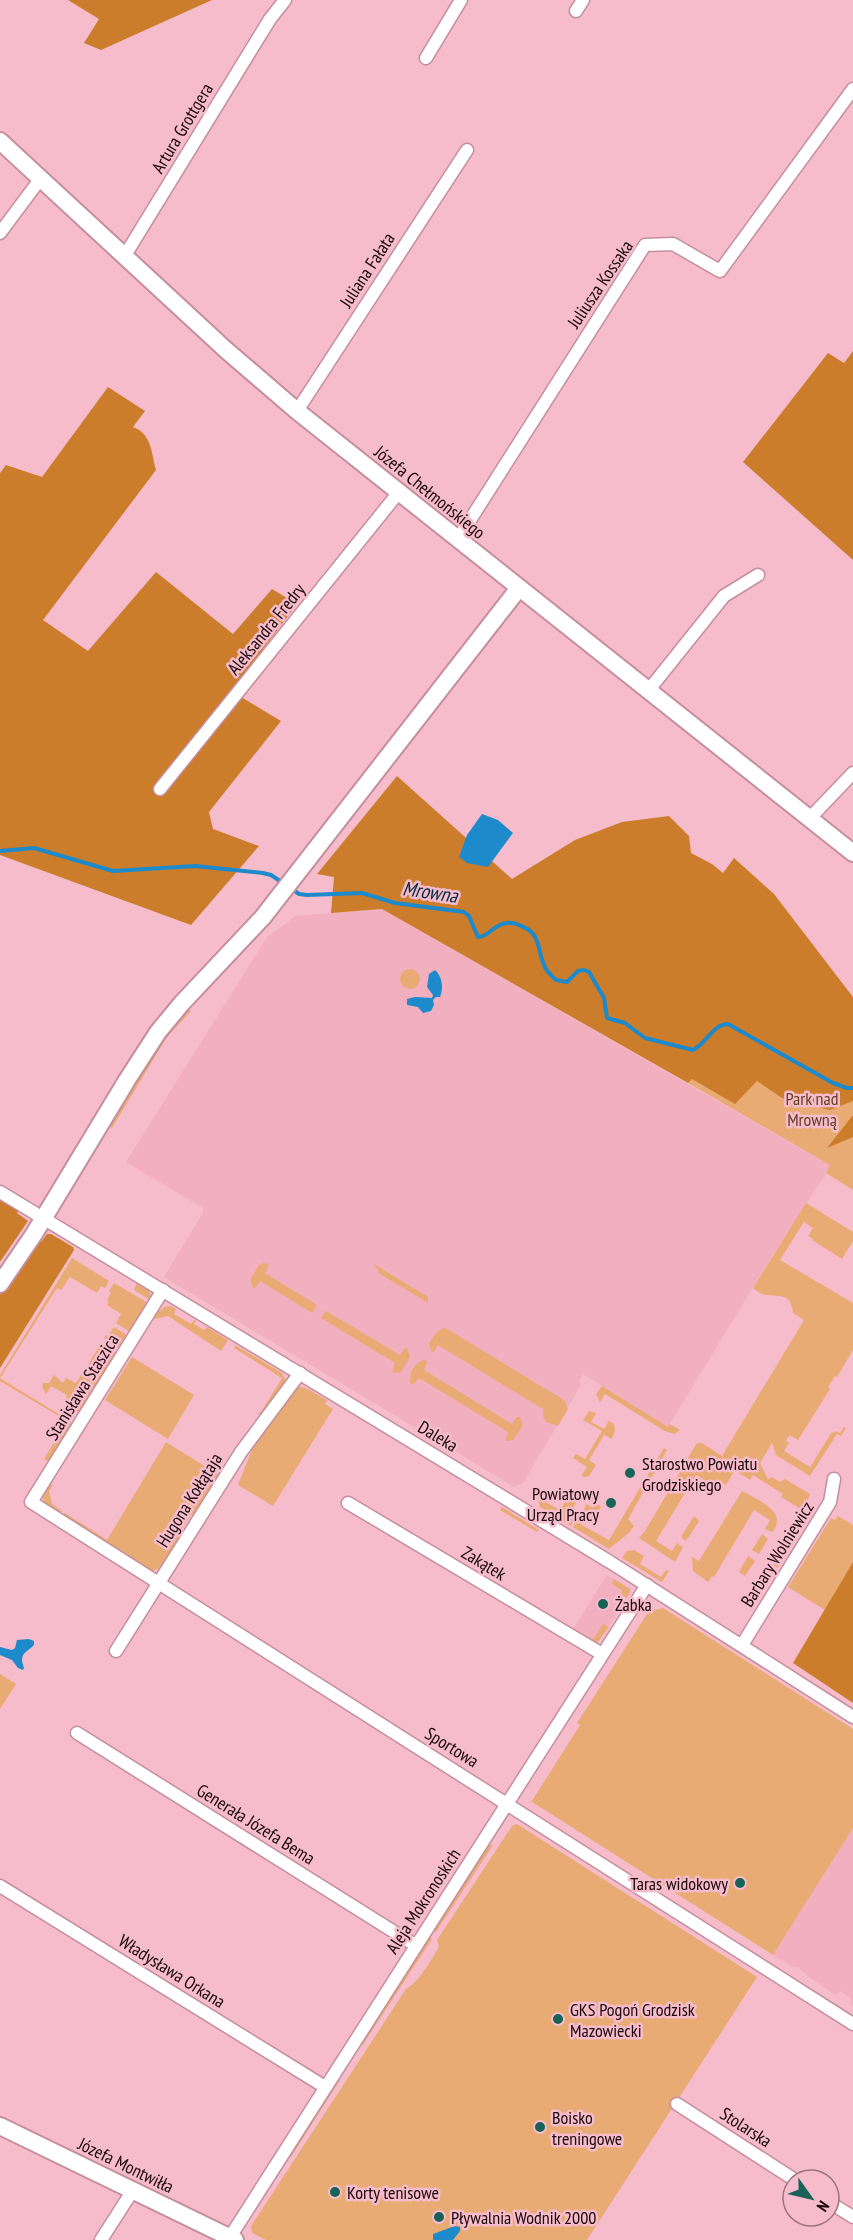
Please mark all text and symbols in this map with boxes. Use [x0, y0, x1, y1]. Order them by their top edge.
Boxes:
street label: Artura Grottgera [146, 79, 218, 177]
street label: Juliana Fałata [334, 228, 400, 313]
street label: Juliusza Kossaka [562, 236, 638, 333]
street label: Józefa Chełmońskiego [369, 440, 490, 544]
street label: Aleksandra Fredry [222, 578, 310, 680]
water label: Mrowna [401, 875, 460, 909]
park label: Park nad Mrowną [785, 1087, 839, 1131]
street label: Stanisława Staszica [40, 1330, 124, 1444]
street label: Daleka [414, 1415, 462, 1457]
street label: Hugona Kołłątaja [151, 1449, 227, 1551]
place label: Starostwo Powiatu Grodziskiego [642, 1452, 757, 1496]
marker: Starostwo Powiatu Grodziskiego [623, 1466, 637, 1480]
place label: Powiatowy Urząd Pracy [527, 1482, 599, 1526]
marker: Powiatowy Urząd Pracy [604, 1496, 618, 1510]
street label: Barbary Wolniewicz [735, 1497, 819, 1611]
street label: Zakątek [457, 1541, 511, 1585]
place label: Żabka [615, 1593, 652, 1616]
marker: Żabka [596, 1597, 610, 1611]
street label: Sportowa [421, 1722, 483, 1772]
street label: Generała Józefa Bema [193, 1778, 319, 1870]
street label: Aleja Mokronoskich [380, 1844, 466, 1958]
place label: Taras widokowy [630, 1872, 728, 1895]
marker: Taras widokowy [733, 1876, 747, 1890]
street label: Władysława Orkana [114, 1929, 230, 2013]
place label: GKS Pogoń Grodzisk Mazowiecki [570, 1998, 695, 2042]
marker: GKS Pogoń Grodzisk Mazowiecki [551, 2012, 565, 2026]
street label: Stolarska [716, 2102, 776, 2152]
place label: Boisko treningowe [552, 2106, 622, 2150]
marker: Boisko treningowe [533, 2120, 547, 2134]
street label: Józefa Montwiłła [74, 2132, 178, 2198]
north arrow [781, 2168, 841, 2228]
place label: Korty tenisowe [347, 2181, 439, 2204]
marker: Korty tenisowe [328, 2185, 342, 2199]
text: N [813, 2197, 834, 2216]
place label: Pływalnia Wodnik 2000 [451, 2206, 596, 2229]
marker: Pływalnia Wodnik 2000 [432, 2210, 446, 2224]

